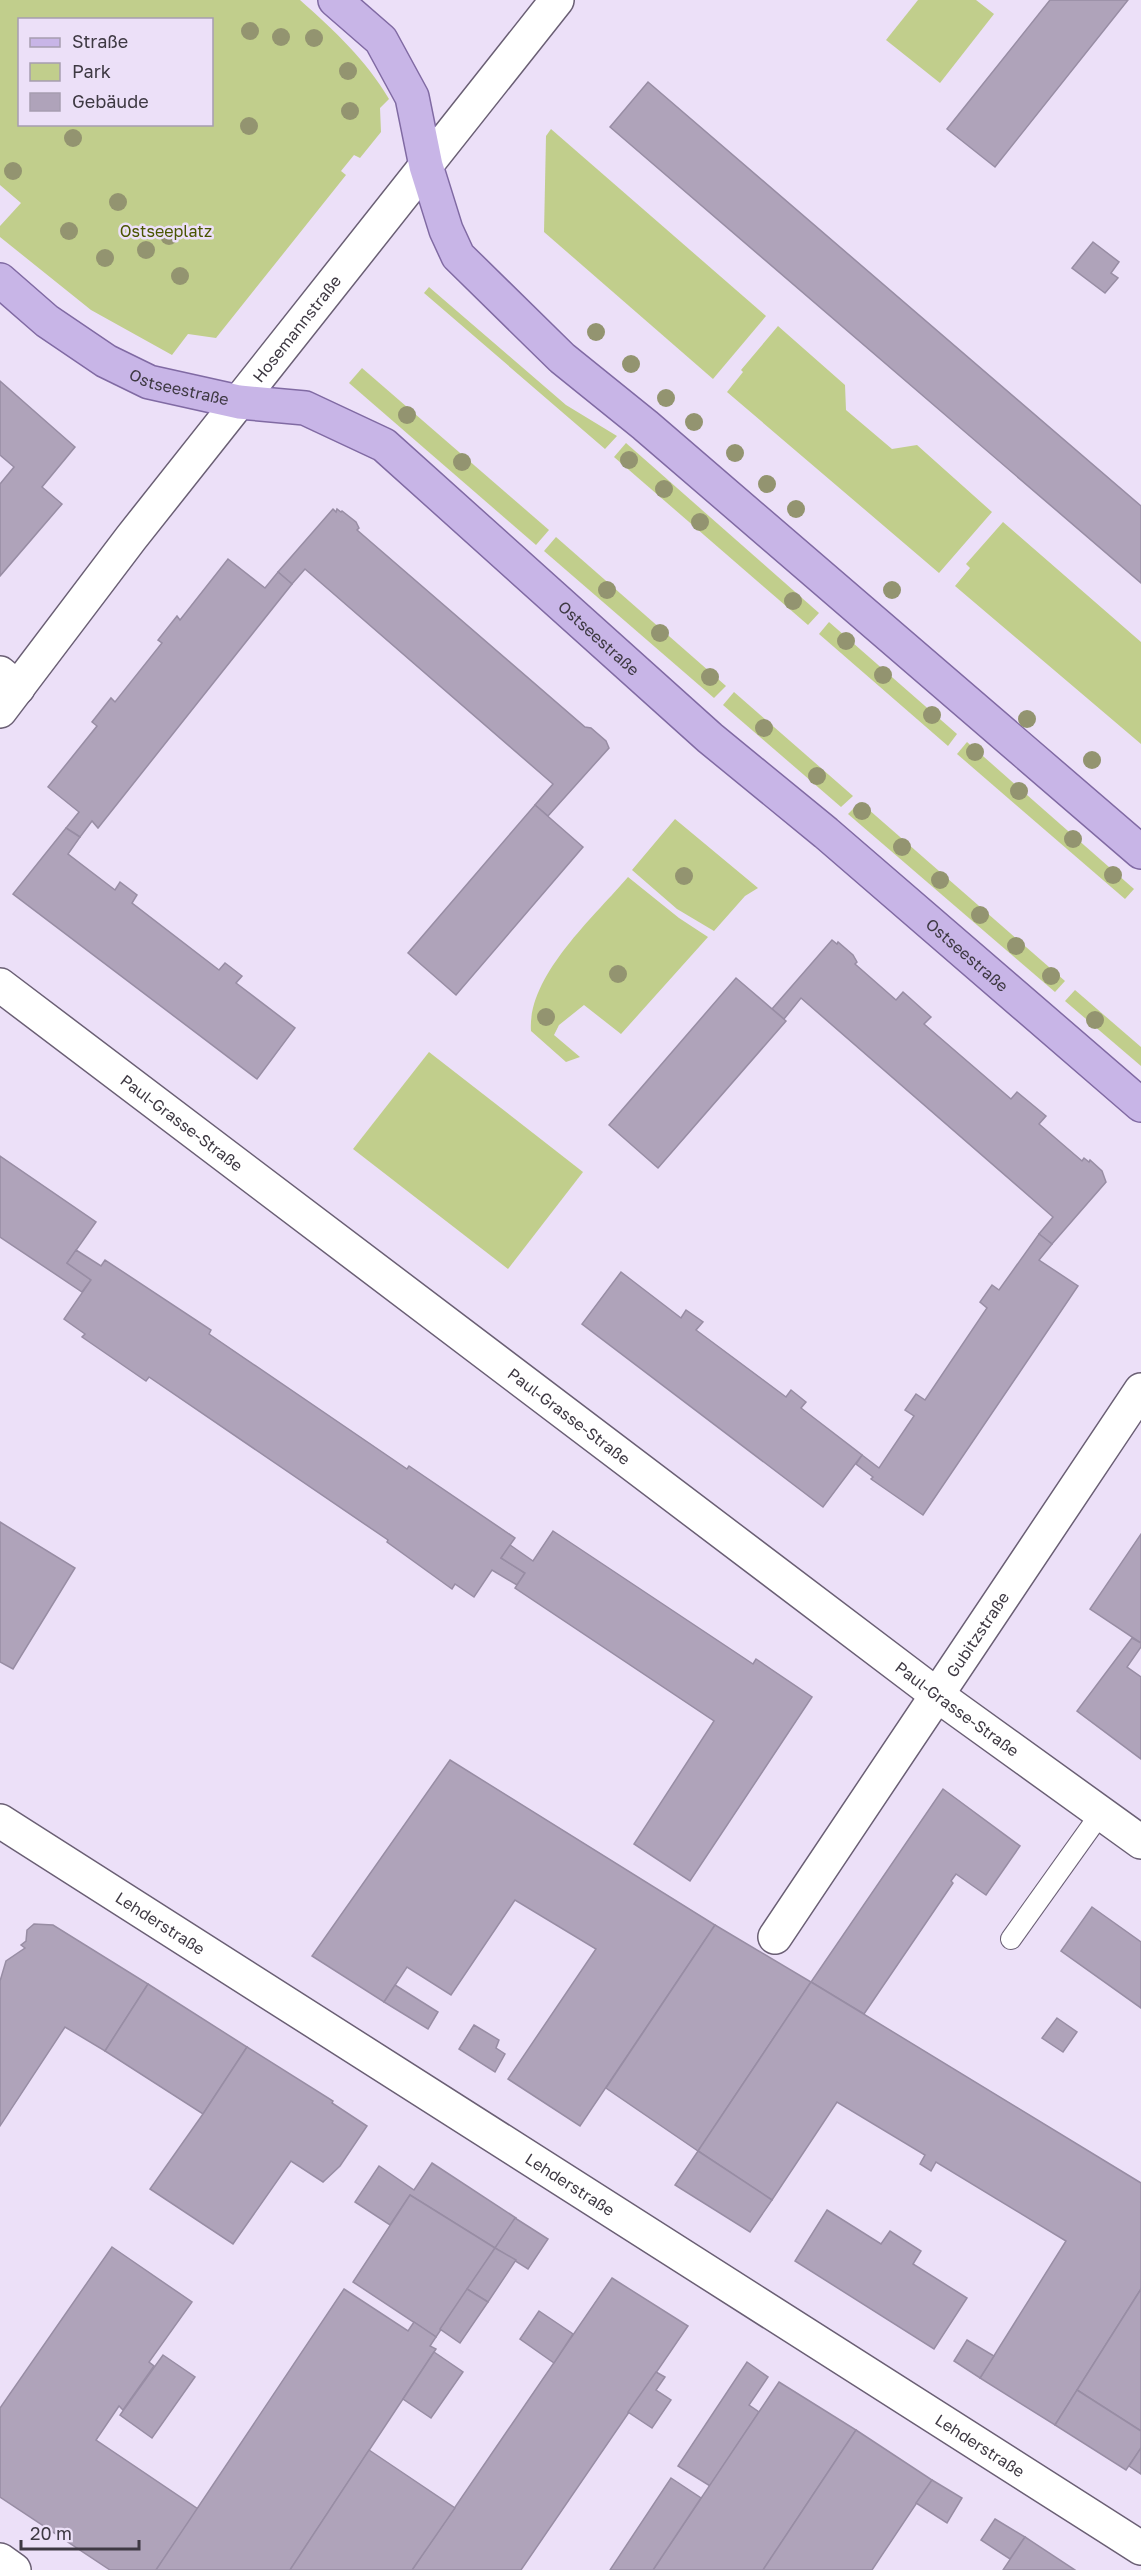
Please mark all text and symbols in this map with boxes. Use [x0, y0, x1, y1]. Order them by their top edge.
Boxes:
legend [18, 18, 213, 126]
text: Straße [72, 30, 128, 52]
text: Park [72, 60, 111, 82]
text: Gebäude [72, 90, 149, 112]
park label: Ostseeplatz [120, 221, 212, 241]
street label: Hosemannstraße [248, 271, 345, 386]
street label: Ostseestraße [126, 364, 231, 409]
street label: Ostseestraße [554, 596, 644, 680]
street label: Ostseestraße [922, 914, 1012, 996]
street label: Paul-Grasse-Straße [117, 1070, 247, 1175]
street label: Paul-Grasse-Straße [504, 1363, 634, 1469]
street label: Gubitzstraße [942, 1588, 1013, 1681]
street label: Paul-Grasse-Straße [891, 1657, 1023, 1761]
street label: Lehderstraße [112, 1887, 209, 1959]
street label: Lehderstraße [522, 2148, 619, 2220]
street label: Lehderstraße [932, 2410, 1028, 2481]
scale bar [21, 2513, 140, 2551]
text: 20 m [30, 2522, 72, 2544]

